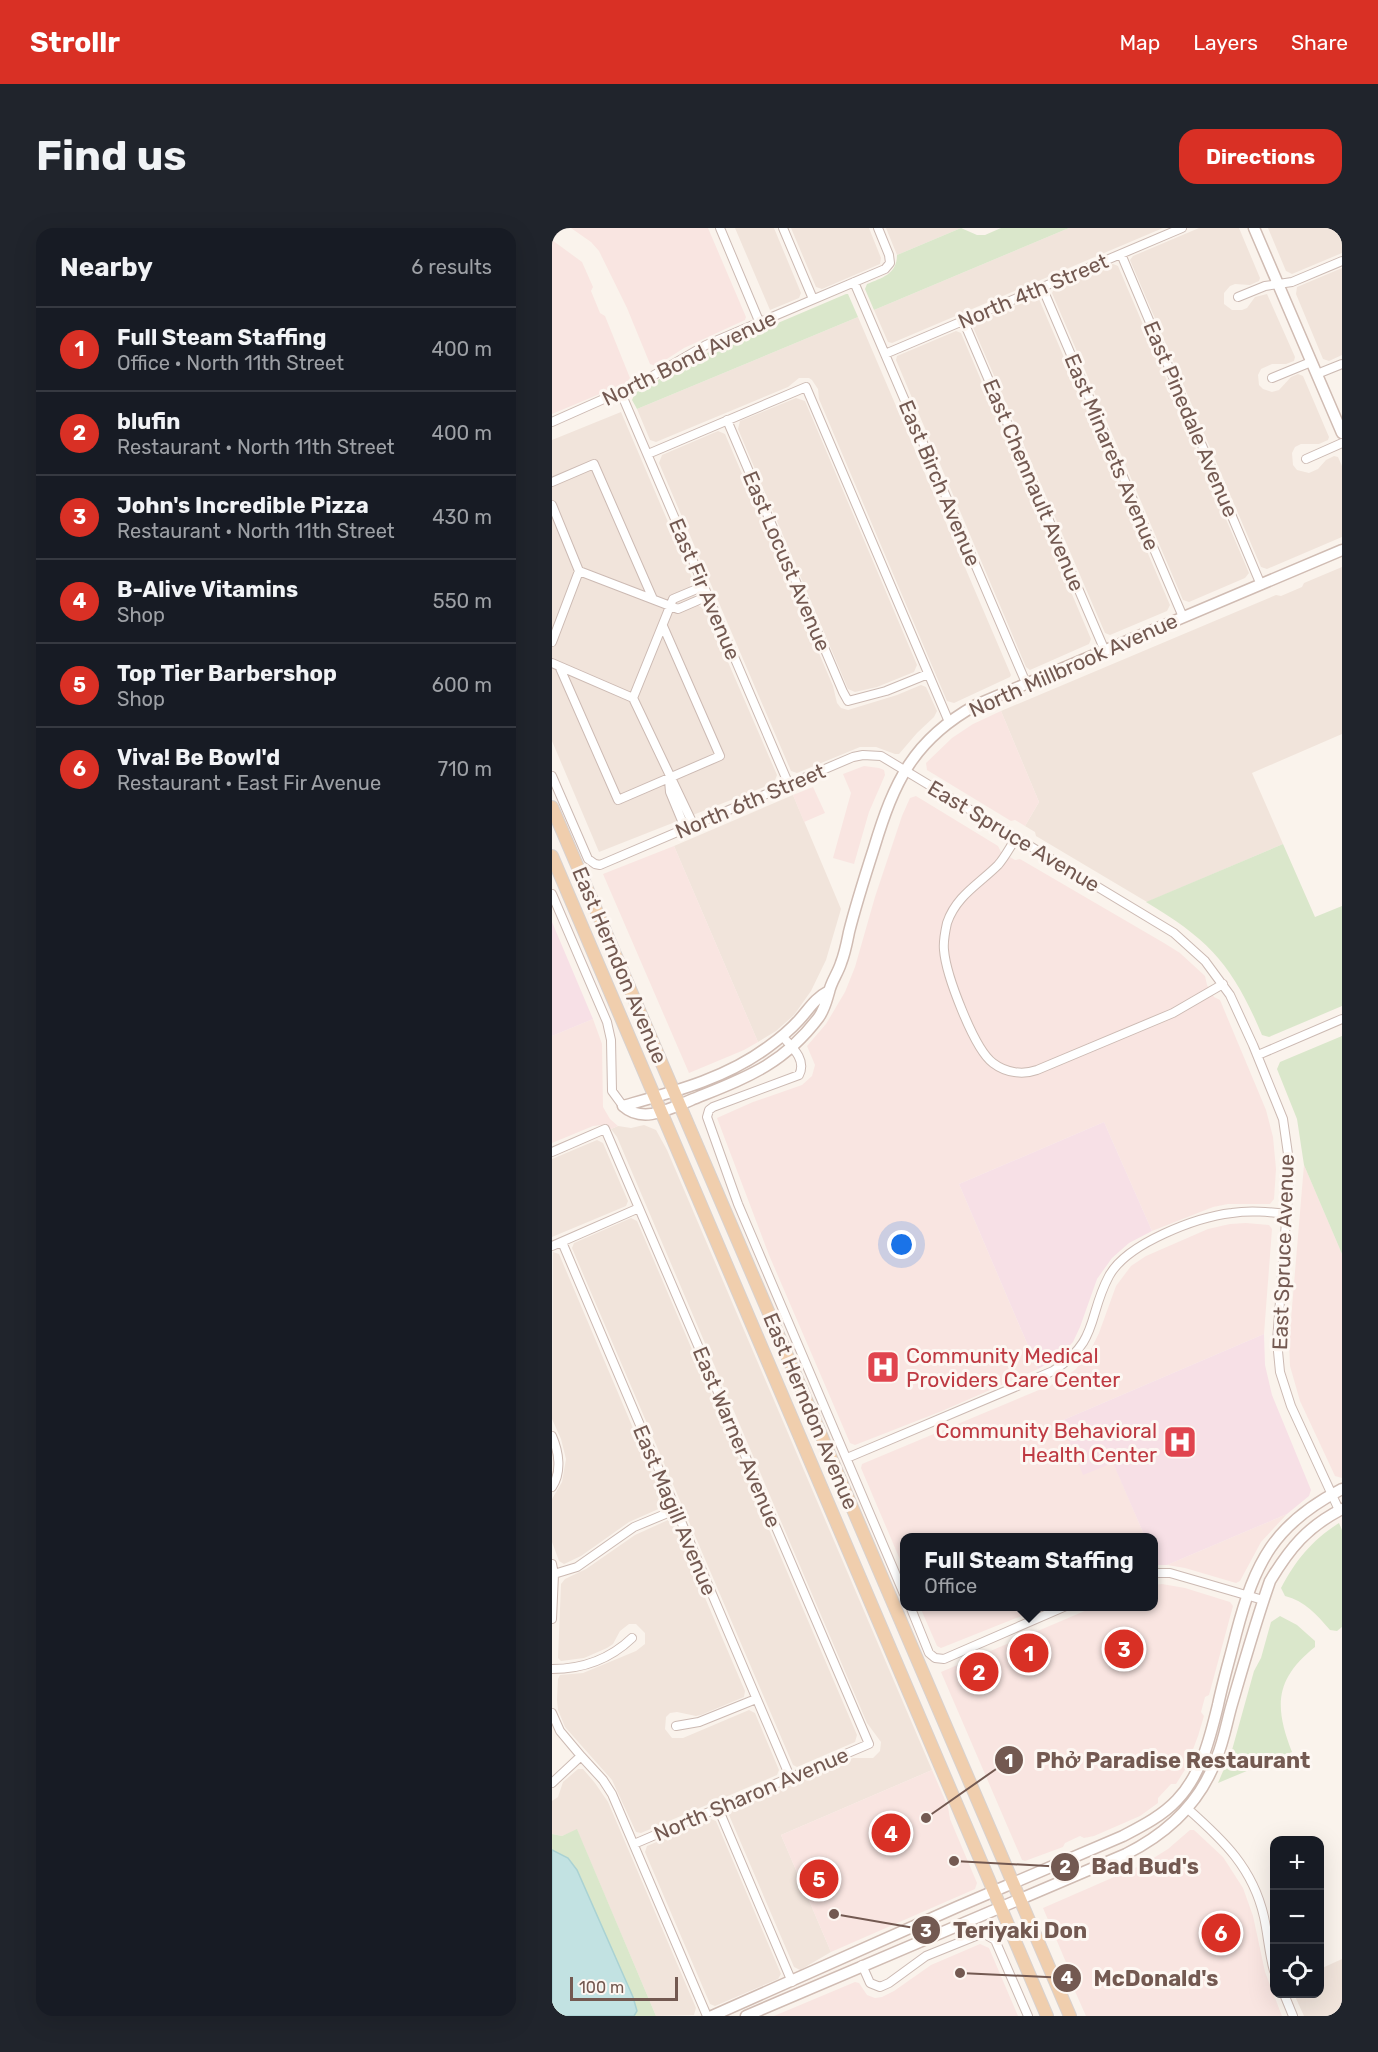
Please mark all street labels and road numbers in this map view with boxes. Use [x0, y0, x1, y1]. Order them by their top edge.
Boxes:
street label: North 4th Street [954, 248, 1112, 334]
street label: North Bond Avenue [598, 305, 780, 411]
street label: East Pinedale Avenue [1138, 317, 1244, 521]
street label: East Minarets Avenue [1059, 350, 1165, 554]
street label: East Chennault Avenue [978, 375, 1090, 595]
street label: East Birch Avenue [894, 396, 986, 570]
street label: East Locust Avenue [738, 467, 836, 655]
street label: East Fir Avenue [664, 514, 746, 664]
street label: North Millbrook Avenue [965, 608, 1181, 722]
street label: North 6th Street [671, 758, 829, 844]
street label: East Spruce Avenue [924, 775, 1104, 897]
street label: East Herndon Avenue [567, 863, 673, 1067]
street label: East Spruce Avenue [1267, 1154, 1299, 1350]
street label: East Herndon Avenue [758, 1309, 864, 1513]
street label: East Warner Avenue [688, 1343, 786, 1531]
street label: East Magill Avenue [628, 1421, 722, 1599]
street label: North Sharon Avenue [650, 1742, 852, 1846]

